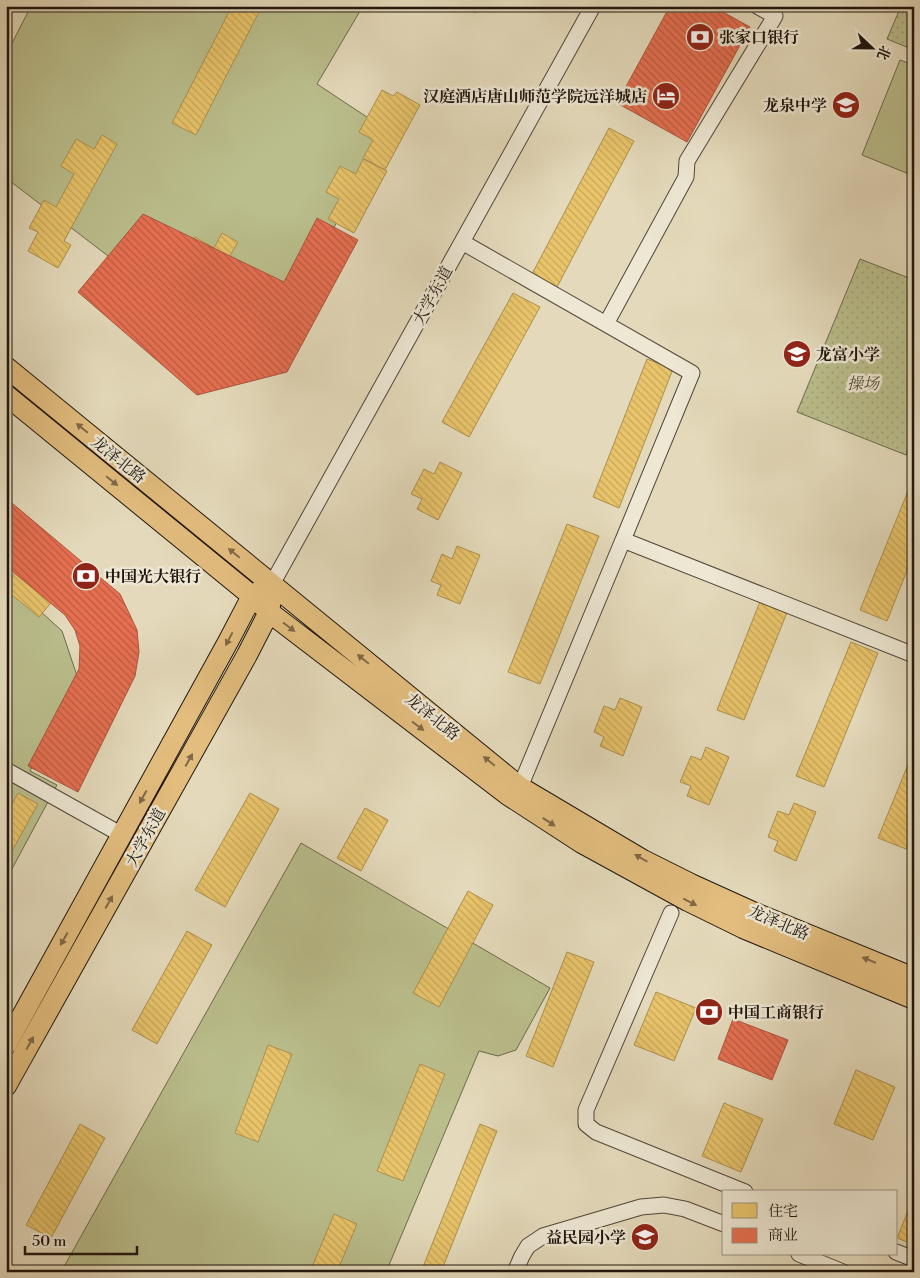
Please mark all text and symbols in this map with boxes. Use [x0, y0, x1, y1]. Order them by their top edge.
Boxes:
bank icon: 张家口银行 [685, 22, 715, 52]
north arrow [848, 22, 898, 72]
place label: 张家口银行 [719, 28, 799, 48]
text: 北 [872, 43, 894, 62]
hotel icon: 汉庭酒店唐山师范学院远洋城店 [651, 81, 681, 111]
place label: 汉庭酒店唐山师范学院远洋城店 [423, 87, 647, 107]
school or university icon: 龙泉中学 [831, 90, 861, 120]
place label: 龙泉中学 [763, 96, 827, 116]
street label: 大学东道 [409, 263, 457, 328]
school or university icon: 龙富小学 [782, 339, 812, 369]
place label: 龙富小学 [816, 345, 880, 365]
park label: 操场 [847, 374, 881, 394]
one-way arrow [75, 423, 88, 434]
street label: 龙泽北路 [87, 432, 150, 488]
one-way arrow [105, 475, 117, 487]
one-way arrow [228, 548, 241, 559]
bank icon: 中国光大银行 [71, 561, 101, 591]
place label: 中国光大银行 [105, 567, 201, 587]
one-way arrow [282, 622, 296, 632]
one-way arrow [225, 632, 233, 646]
one-way arrow [357, 653, 370, 664]
street label: 龙泽北路 [401, 689, 464, 745]
one-way arrow [411, 721, 425, 731]
one-way arrow [184, 753, 193, 766]
one-way arrow [483, 756, 496, 767]
one-way arrow [139, 789, 147, 804]
street label: 大学东道 [122, 805, 170, 870]
one-way arrow [542, 817, 556, 826]
one-way arrow [634, 853, 647, 862]
one-way arrow [105, 895, 114, 908]
one-way arrow [683, 898, 698, 906]
street label: 龙泽北路 [745, 901, 812, 945]
one-way arrow [60, 932, 69, 946]
one-way arrow [861, 956, 876, 963]
bank icon: 中国工商银行 [694, 997, 724, 1027]
place label: 中国工商银行 [728, 1003, 824, 1023]
one-way arrow [26, 1036, 34, 1051]
legend [722, 1190, 898, 1256]
text: 住宅 [768, 1202, 798, 1221]
school or university icon: 益民园小学 [630, 1222, 660, 1252]
scale bar [25, 1223, 138, 1255]
text: 商业 [768, 1226, 798, 1245]
place label: 益民园小学 [546, 1228, 626, 1248]
text: 50 m [32, 1232, 66, 1251]

